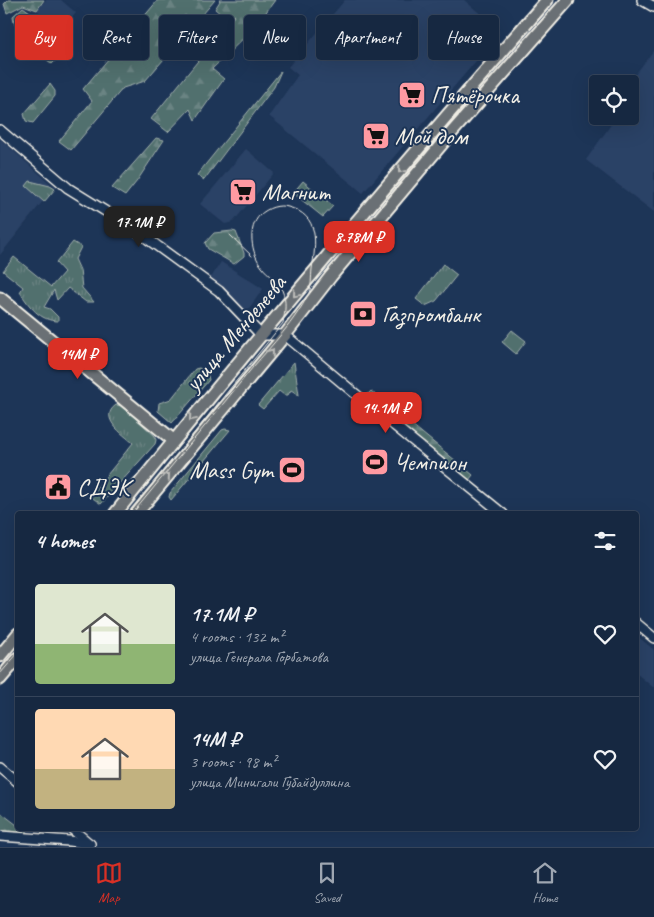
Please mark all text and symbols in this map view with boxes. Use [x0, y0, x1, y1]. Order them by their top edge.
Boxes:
chip: Buy [15, 15, 73, 60]
chip: Rent [83, 15, 149, 60]
chip: Filters [159, 15, 234, 60]
chip: New [244, 15, 306, 60]
chip: Apartment [316, 15, 418, 60]
chip: House [428, 15, 499, 60]
map controls [589, 75, 639, 125]
button: locate [589, 75, 639, 125]
supermarket icon: Пятёрочка [397, 80, 427, 110]
place label: Пятёрочка [431, 80, 520, 110]
supermarket icon: Мой дом [361, 121, 391, 151]
place label: Мой дом [395, 121, 469, 151]
one-way arrow [397, 164, 406, 173]
supermarket icon: Магнит [228, 177, 258, 207]
place label: Магнит [262, 177, 331, 207]
pin: 17.1M ₽ [93, 206, 185, 248]
text: 17.1M ₽ [115, 212, 163, 232]
pin: 8.78M ₽ [313, 220, 405, 263]
text: 8.78M ₽ [335, 227, 383, 247]
street label: улица Менделеева [176, 268, 293, 399]
one-way arrow [294, 288, 302, 297]
bank icon: Газпромбанк [348, 299, 378, 329]
place label: Газпромбанк [382, 299, 482, 330]
pin: 14M ₽ [43, 338, 113, 380]
text: 14M ₽ [59, 344, 97, 364]
one-way arrow [266, 348, 275, 357]
pin: 14.1M ₽ [340, 392, 432, 434]
text: 14.1M ₽ [362, 398, 410, 418]
one-way arrow [188, 413, 197, 422]
sports icon: Чемпион [360, 447, 390, 477]
place label: Чемпион [394, 447, 468, 477]
place label: Mass Gym [189, 455, 276, 485]
sports icon: Mass Gym [277, 455, 307, 485]
public building icon: СДЭК [43, 472, 73, 502]
place label: СДЭК [77, 472, 135, 502]
one-way arrow [162, 473, 170, 482]
icon: filters [591, 527, 619, 555]
text: 4 homes [35, 528, 94, 554]
text: 17.1M ₽ [190, 601, 254, 627]
icon: home [75, 604, 135, 664]
icon: heart [591, 620, 619, 648]
text: 4 rooms · 132 m² [190, 627, 284, 647]
text: улица Генерала Горбатова [190, 647, 328, 667]
text: 14M ₽ [190, 726, 240, 752]
icon: home [75, 729, 135, 789]
icon: heart [591, 745, 619, 773]
text: 3 rooms · 98 m² [190, 752, 276, 772]
text: улица Минигали Губайдуллина [190, 772, 349, 792]
tab: Map [95, 859, 123, 906]
tab: Saved [313, 859, 341, 906]
tab: Home [531, 859, 559, 906]

